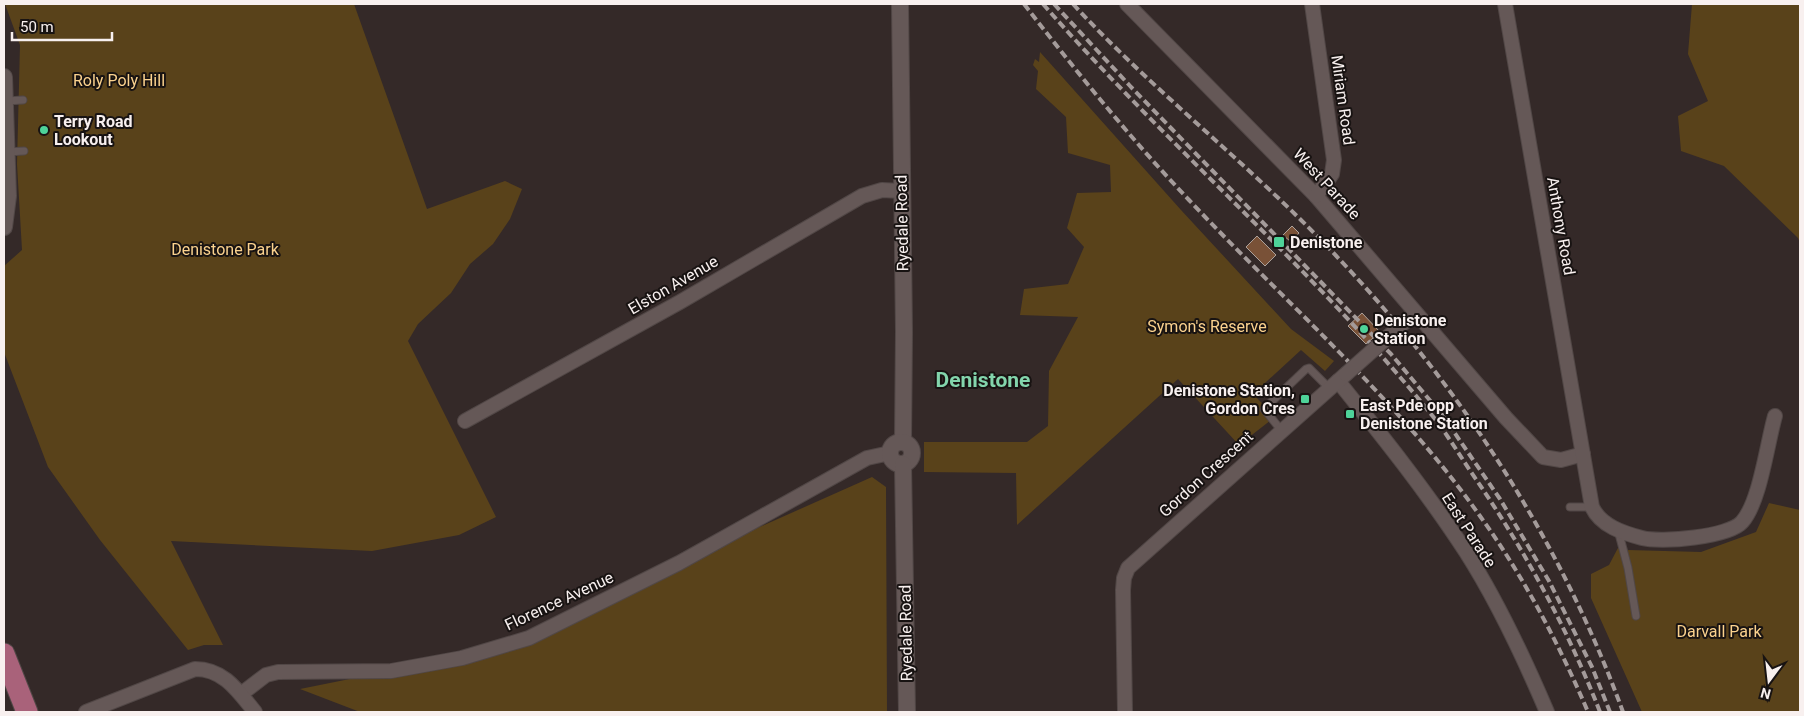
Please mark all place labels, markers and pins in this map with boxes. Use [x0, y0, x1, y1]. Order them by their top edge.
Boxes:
place label: Terry Road Lookout [54, 112, 133, 149]
marker: Terry Road Lookout [38, 124, 50, 136]
place label: Denistone [1290, 233, 1363, 252]
marker: Denistone [1272, 235, 1286, 249]
place label: Denistone Station [1374, 311, 1447, 348]
marker: Denistone Station [1358, 323, 1370, 335]
place label: Denistone Station, Gordon Cres [1163, 381, 1295, 418]
marker: Denistone Station, Gordon Cres [1299, 393, 1311, 405]
place label: East Pde opp Denistone Station [1360, 396, 1488, 433]
marker: East Pde opp Denistone Station [1344, 408, 1356, 420]

